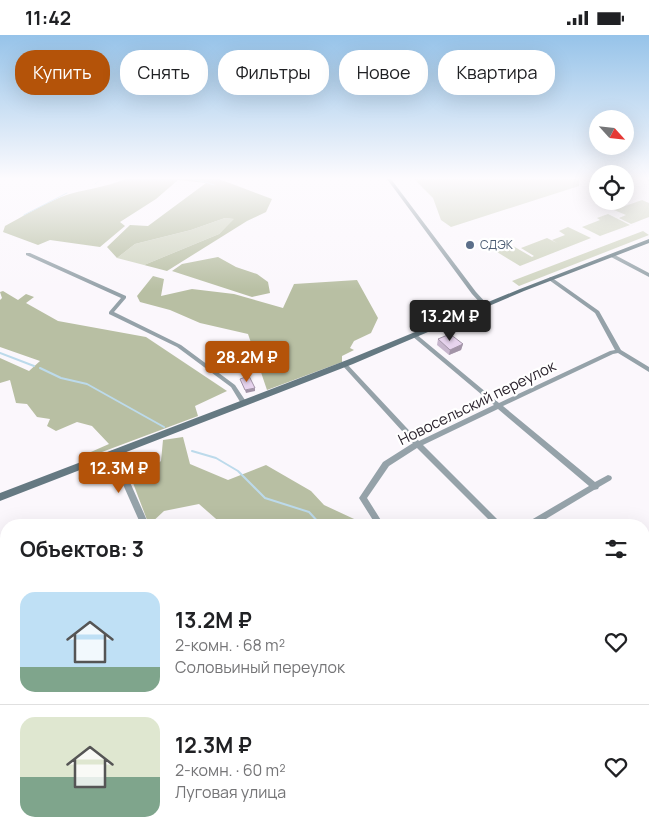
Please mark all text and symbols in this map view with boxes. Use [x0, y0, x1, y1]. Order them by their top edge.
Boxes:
text: 11:42 [25, 5, 71, 31]
chip: Купить [15, 50, 110, 95]
chip: Снять [120, 50, 208, 95]
chip: Фильтры [218, 50, 329, 95]
chip: Новое [339, 50, 428, 95]
chip: Квартира [438, 50, 555, 95]
north arrow [589, 110, 634, 155]
map controls [589, 110, 634, 210]
button: locate [589, 165, 634, 210]
place label: СДЭК [480, 236, 514, 253]
marker: СДЭК [464, 239, 476, 251]
pin: 13.2M ₽ [404, 299, 496, 342]
text: 13.2M ₽ [421, 305, 479, 327]
pin: 28.2M ₽ [201, 341, 293, 383]
text: 28.2M ₽ [216, 346, 278, 368]
street label: Новосельский переулок [394, 355, 560, 450]
pin: 12.3M ₽ [73, 451, 165, 494]
text: 12.3M ₽ [90, 457, 148, 479]
text: Объектов: 3 [20, 535, 144, 563]
icon: filters [602, 535, 630, 563]
text: 13.2M ₽ [175, 606, 252, 634]
icon: home [60, 612, 120, 672]
icon: heart [602, 628, 630, 656]
text: 2-комн. · 68 m² [175, 634, 285, 656]
text: Соловьиный переулок [175, 656, 345, 678]
text: 12.3M ₽ [175, 731, 252, 759]
icon: home [60, 737, 120, 797]
icon: heart [602, 753, 630, 781]
text: 2-комн. · 60 m² [175, 759, 286, 781]
text: Луговая улица [175, 781, 286, 803]

